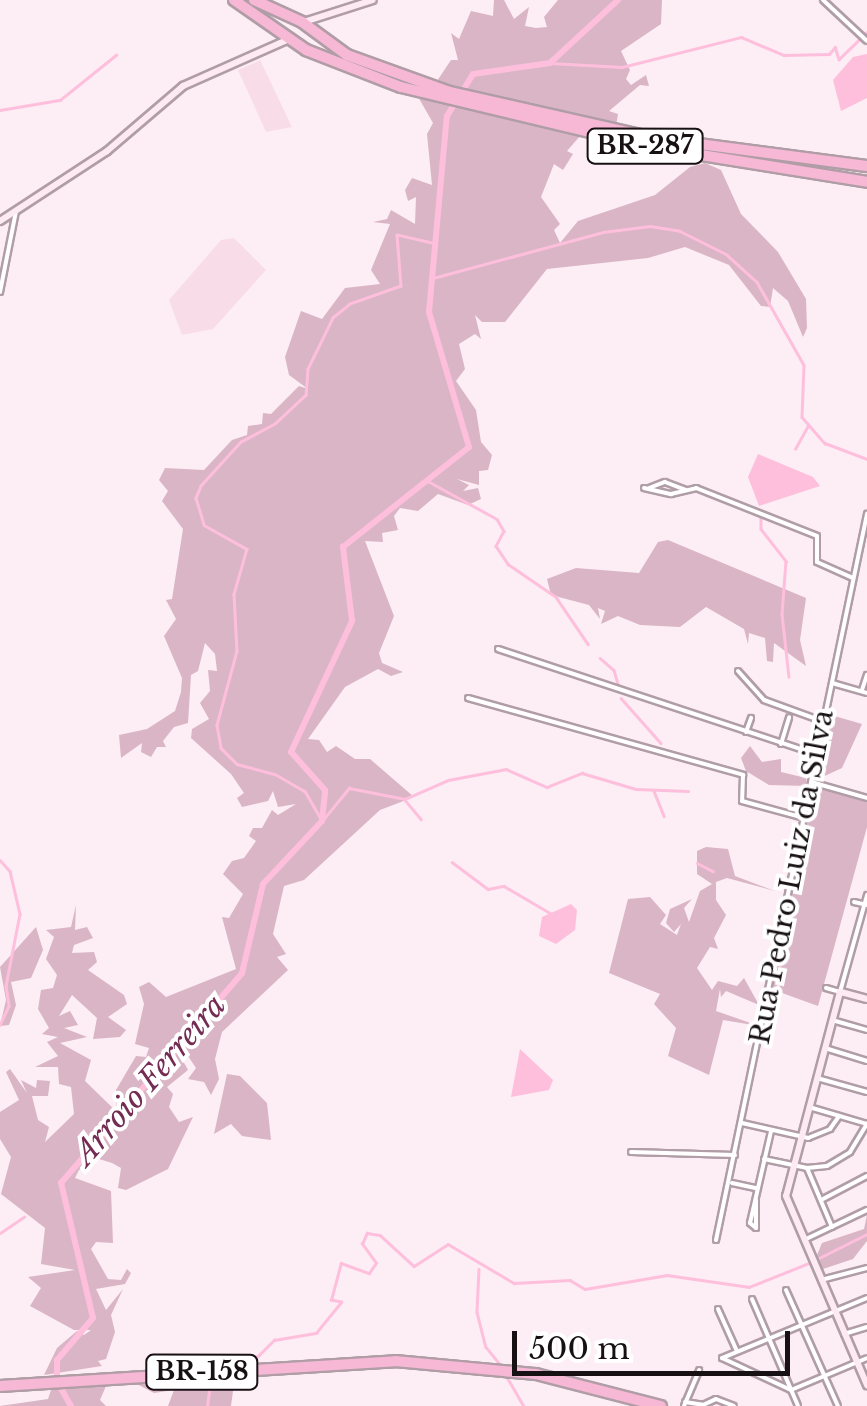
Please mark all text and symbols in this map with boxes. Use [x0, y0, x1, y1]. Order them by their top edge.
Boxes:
road number: BR-287 [585, 126, 705, 166]
street label: Rua Pedro Luiz da Silva [743, 707, 841, 1047]
water label: Arroio Ferreira [67, 988, 233, 1172]
scale bar [517, 1311, 794, 1373]
text: 500 m [529, 1330, 630, 1367]
road number: BR-158 [144, 1352, 260, 1392]

